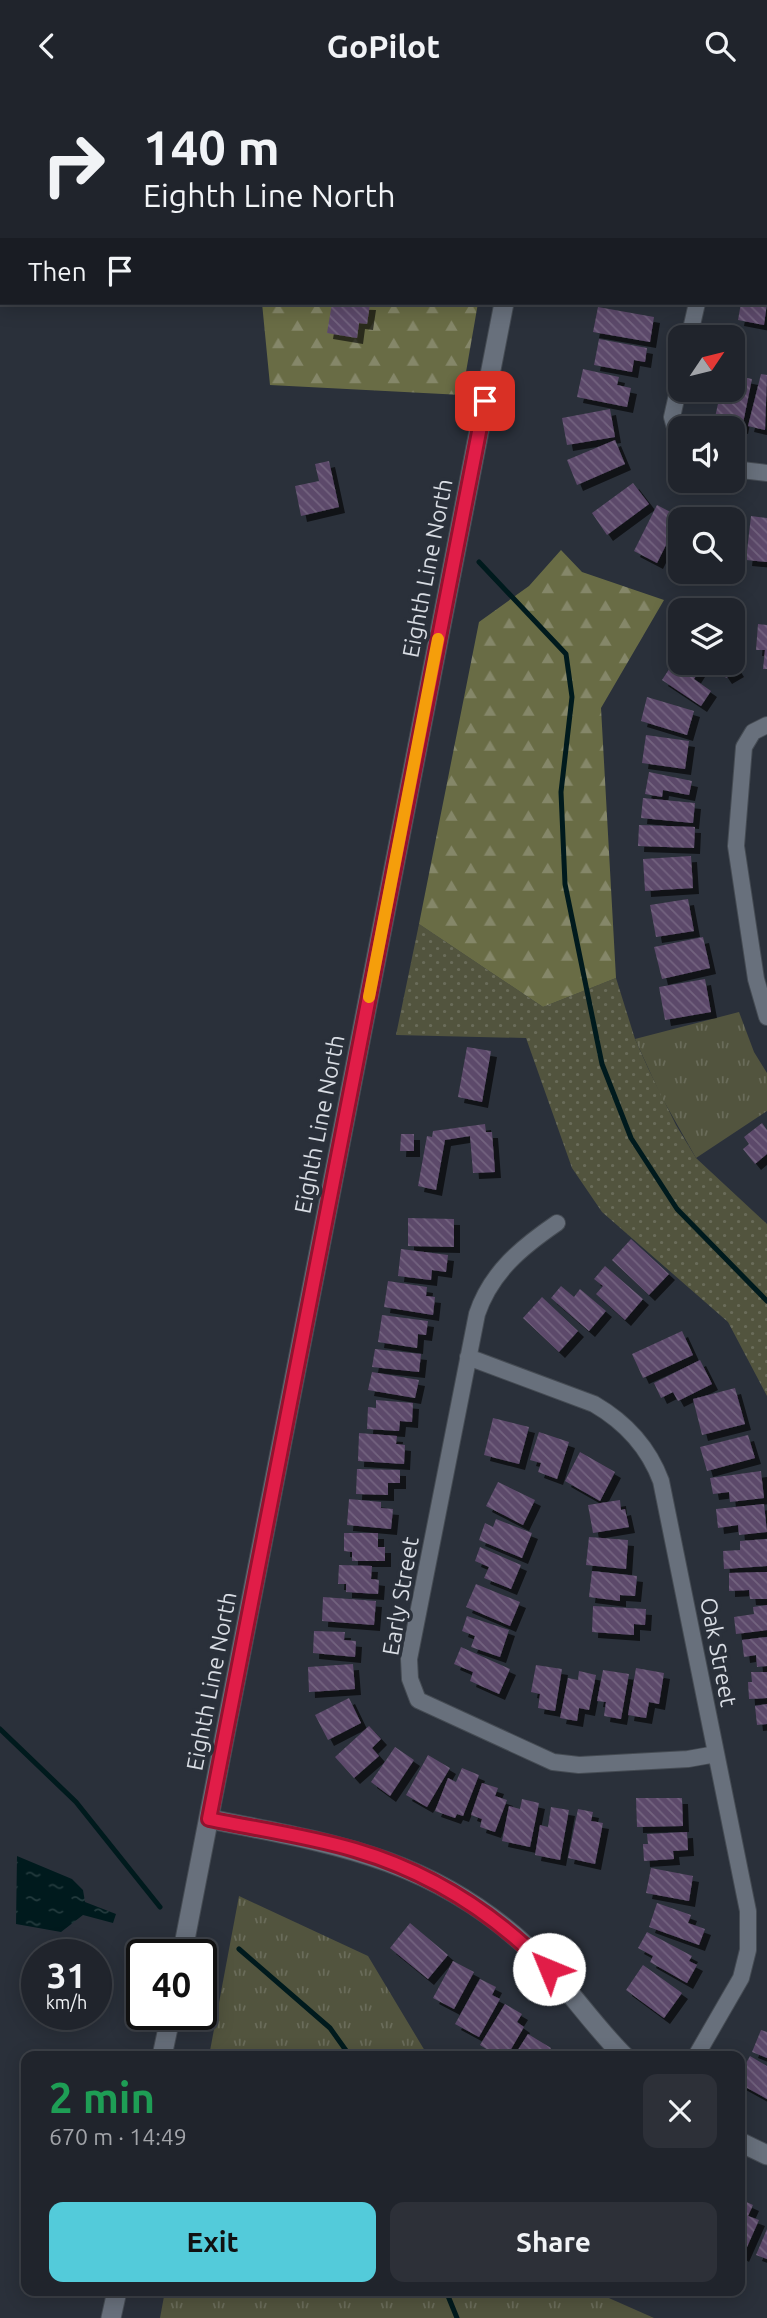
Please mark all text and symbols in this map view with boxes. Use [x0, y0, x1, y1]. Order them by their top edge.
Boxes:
icon: back [28, 27, 66, 65]
icon: search [701, 27, 739, 65]
text: GoPilot [327, 28, 440, 64]
icon: right [28, 119, 119, 210]
text: 140 m [143, 119, 280, 174]
text: Eighth Line North [143, 177, 395, 213]
icon: arrive [101, 252, 139, 290]
text: Then [28, 257, 87, 286]
north arrow [668, 325, 746, 403]
map controls [668, 325, 745, 675]
pin [455, 371, 515, 431]
icon: arrive [466, 382, 504, 420]
button: sound [668, 416, 745, 493]
street label: Eighth Line North [397, 477, 457, 659]
button: search [668, 507, 745, 584]
button: layers [668, 598, 745, 675]
street label: Eighth Line North [289, 1033, 349, 1215]
street label: Early Street [377, 1535, 423, 1657]
street label: Eighth Line North [181, 1590, 241, 1772]
street label: Oak Street [696, 1595, 742, 1709]
position arrow [512, 1932, 586, 2006]
speed limit sign: 40 [126, 1939, 217, 2030]
text: 31 [47, 1955, 86, 1995]
text: km/h [46, 1992, 87, 2012]
text: 2 min [49, 2074, 155, 2121]
button: close [643, 2074, 717, 2148]
text: 670 m · 14:49 [49, 2124, 187, 2149]
button: Exit [49, 2202, 376, 2282]
button: Share [390, 2202, 717, 2282]

